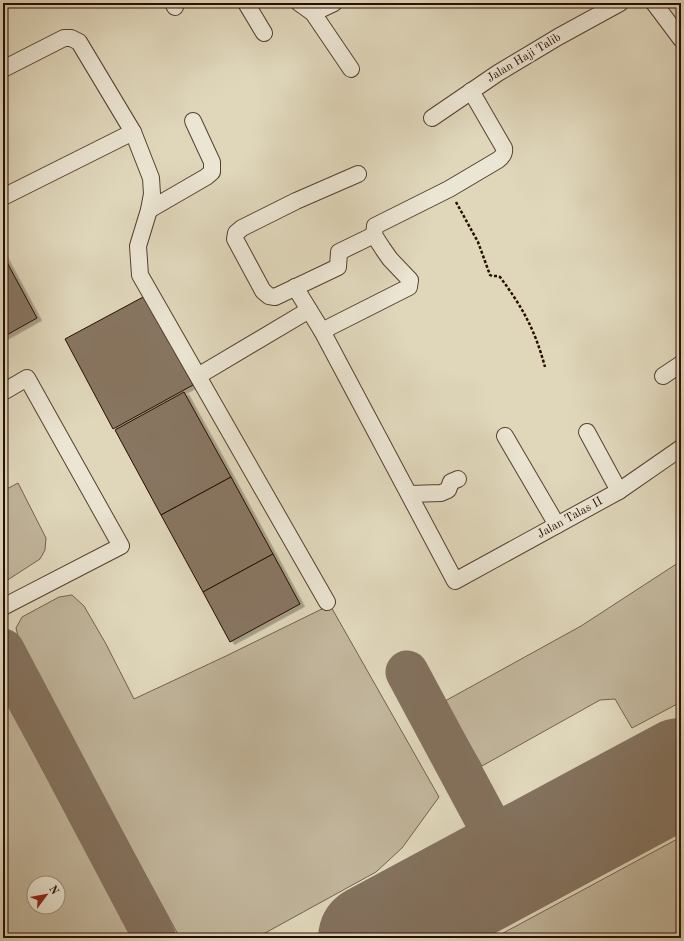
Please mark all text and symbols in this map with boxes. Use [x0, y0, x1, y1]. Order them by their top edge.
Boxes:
street label: Jalan Haji Talib [485, 31, 563, 85]
street label: Jalan Talas II [535, 495, 605, 541]
north arrow [26, 875, 66, 915]
text: N [46, 884, 60, 897]

